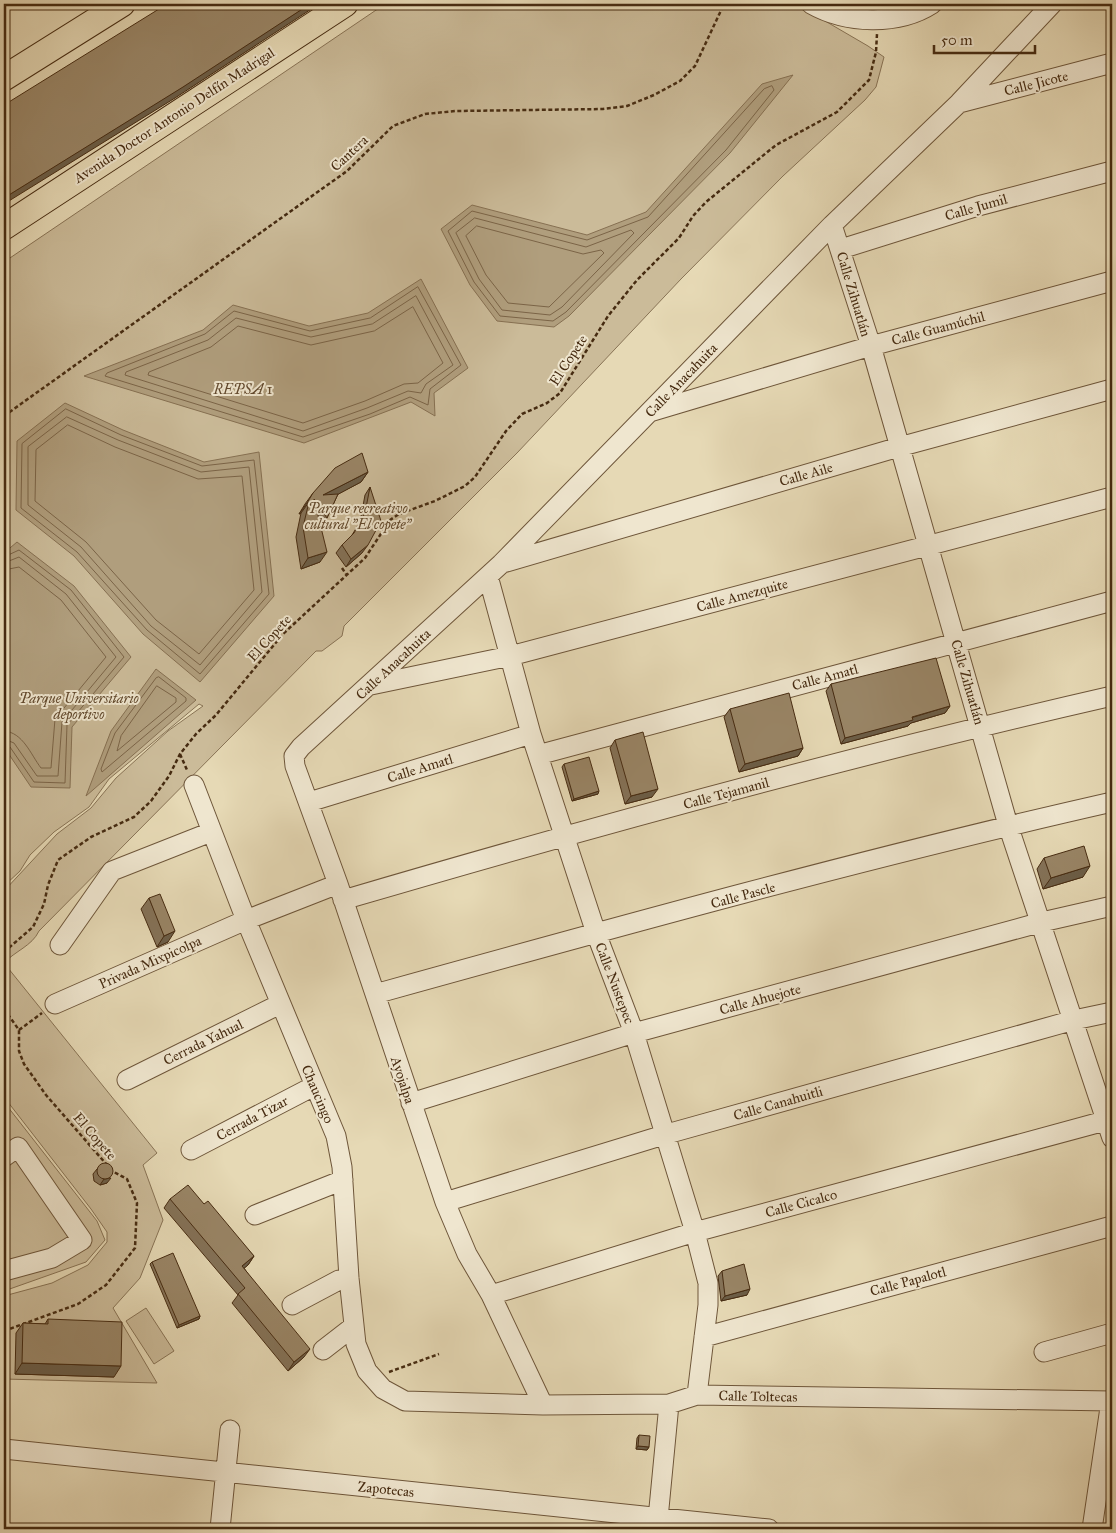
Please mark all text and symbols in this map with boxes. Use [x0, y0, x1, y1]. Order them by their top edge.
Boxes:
scale bar [934, 22, 1035, 54]
text: 50 m [941, 31, 973, 49]
street label: Avenida Doctor Antonio Delfín Madrigal [70, 44, 278, 187]
street label: Calle Jicote [1002, 67, 1070, 101]
street label: Cantera [327, 132, 372, 175]
street label: Calle Jumil [943, 190, 1010, 225]
street label: Calle Zihuatlán [833, 250, 875, 339]
street label: Calle Guamúchil [890, 308, 987, 349]
street label: El Copete [546, 332, 591, 389]
street label: Calle Anacahuita [642, 340, 721, 421]
park label: REPSA 1 [213, 381, 273, 398]
street label: Calle Aile [778, 459, 835, 490]
park label: Parque recreativo cultural "El copete" [305, 500, 413, 534]
street label: Calle Amezquite [695, 575, 790, 617]
street label: El Copete [244, 611, 295, 665]
street label: Calle Anacahuita [352, 625, 434, 703]
street label: Calle Zihuatlán [947, 638, 988, 727]
street label: Calle Amatl [790, 660, 860, 694]
park label: Parque Universitario deportivo [19, 690, 139, 724]
street label: Calle Amatl [385, 750, 455, 787]
street label: Calle Tejamanil [681, 774, 771, 813]
street label: Calle Pascle [709, 879, 777, 912]
street label: Privada Mixpicolpa [96, 932, 204, 993]
street label: Calle Nustepec [591, 940, 638, 1026]
street label: Calle Ahuejote [718, 980, 803, 1019]
street label: Cerrada Yahual [161, 1016, 246, 1069]
street label: Ayojalpa [387, 1053, 418, 1106]
street label: Chaucingo [298, 1062, 337, 1126]
street label: Calle Canahuitli [731, 1083, 825, 1124]
street label: Cerrada Tizar [213, 1092, 292, 1144]
street label: El Copete [69, 1109, 120, 1164]
street label: Calle Cicalco [763, 1186, 839, 1221]
street label: Calle Papalotl [868, 1263, 948, 1300]
street label: Calle Toltecas [718, 1387, 798, 1406]
street label: Zapotecas [357, 1478, 415, 1501]

